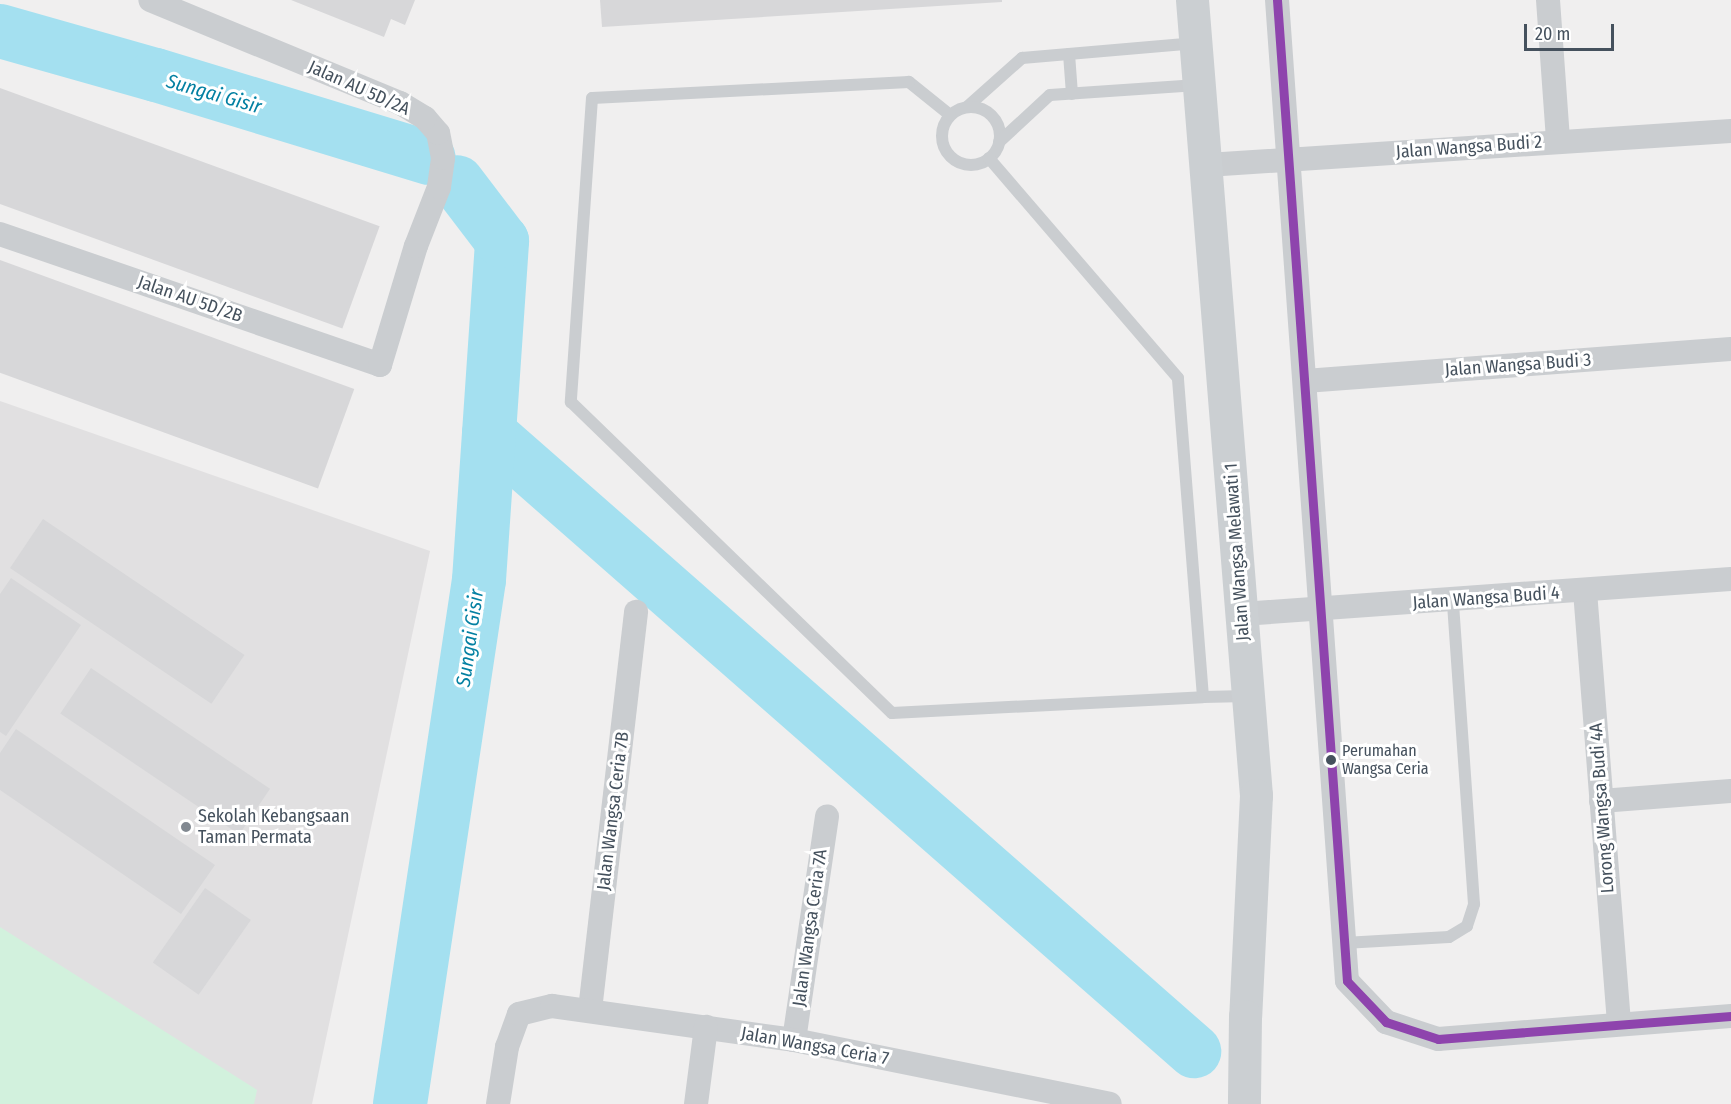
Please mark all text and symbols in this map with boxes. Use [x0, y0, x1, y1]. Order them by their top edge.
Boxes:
scale bar [1527, 12, 1617, 50]
text: 20 m [1535, 23, 1570, 45]
street label: Jalan AU 5D/2A [305, 56, 413, 120]
water label: Sungai Gisir [164, 69, 264, 119]
street label: Jalan Wangsa Budi 2 [1395, 131, 1543, 163]
street label: Jalan AU 5D/2B [135, 271, 245, 327]
street label: Jalan Wangsa Budi 3 [1444, 349, 1592, 381]
street label: Jalan Wangsa Melawati 1 [1220, 462, 1254, 642]
street label: Jalan Wangsa Budi 4 [1412, 582, 1560, 614]
water label: Sungai Gisir [451, 588, 489, 688]
street label: Lorong Wangsa Budi 4A [1585, 722, 1619, 894]
street label: Jalan Wangsa Ceria 7B [593, 730, 633, 892]
place label: Perumahan Wangsa Ceria [1342, 741, 1429, 779]
marker: Perumahan Wangsa Ceria [1325, 754, 1337, 766]
place label: Sekolah Kebangsaan Taman Permata [198, 806, 350, 848]
marker: Sekolah Kebangsaan Taman Permata [179, 820, 193, 834]
street label: Jalan Wangsa Ceria 7A [788, 848, 832, 1008]
street label: Jalan Wangsa Ceria 7 [739, 1022, 891, 1070]

